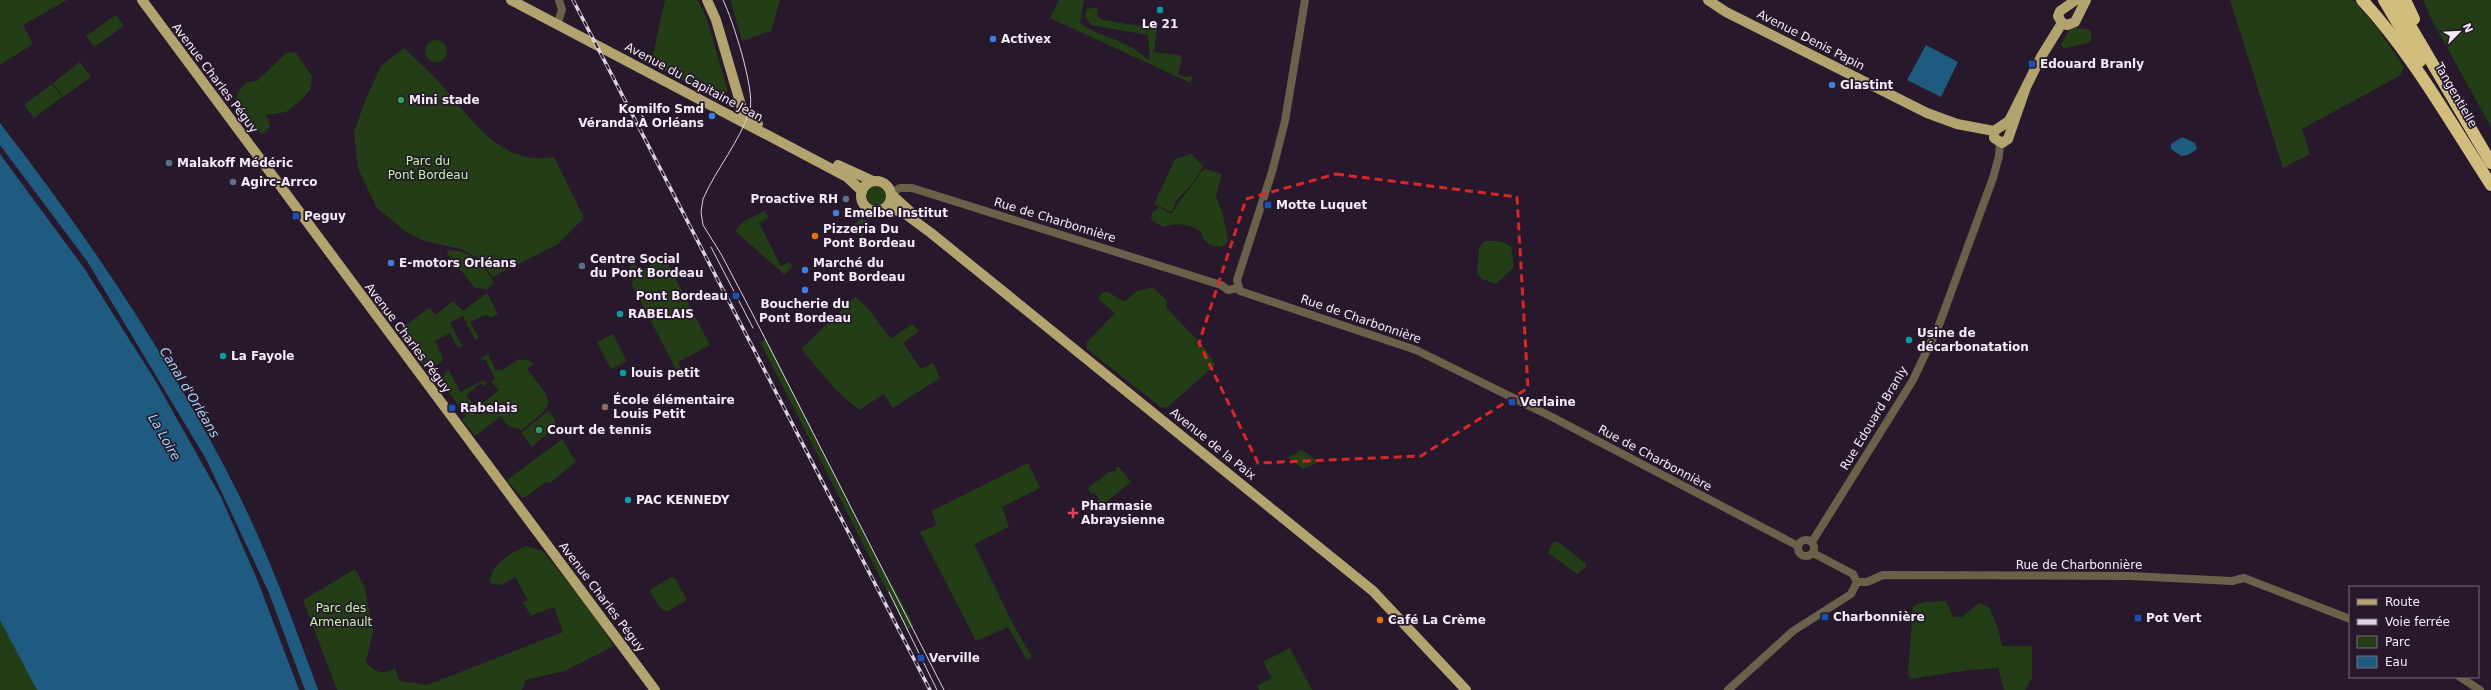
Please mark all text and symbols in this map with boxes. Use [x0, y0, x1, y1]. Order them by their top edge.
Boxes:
marker: Le 21 [1155, 5, 1165, 15]
street label: Avenue Denis Papin [1755, 7, 1867, 73]
north arrow [2439, 12, 2479, 52]
place label: Le 21 [1142, 17, 1178, 31]
street label: Avenue Charles Péguy [169, 20, 261, 136]
text: N [2460, 21, 2475, 35]
place label: Activex [1001, 32, 1051, 46]
marker: Activex [988, 34, 998, 44]
street label: Avenue du Capitaine Jean [623, 40, 765, 124]
place label: Edouard Branly [2040, 57, 2144, 71]
marker: Edouard Branly [2027, 59, 2037, 69]
street label: Tangentielle [2431, 59, 2480, 130]
place label: Glastint [1840, 78, 1894, 92]
marker: Glastint [1827, 80, 1837, 90]
place label: Mini stade [409, 93, 480, 107]
marker: Mini stade [396, 95, 406, 105]
place label: Komilfo Smd Véranda À Orléans [578, 102, 704, 130]
marker: Komilfo Smd Véranda À Orléans [707, 111, 717, 121]
park label: Parc du Pont Bordeau [388, 154, 468, 182]
place label: Malakoff Médéric [177, 156, 293, 170]
marker: Malakoff Médéric [164, 158, 174, 168]
place label: Agirc-Arrco [241, 175, 317, 189]
marker: Agirc-Arrco [228, 177, 238, 187]
place label: Proactive RH [751, 192, 838, 206]
marker: Proactive RH [841, 194, 851, 204]
street label: Rue de Charbonnière [992, 195, 1118, 245]
place label: Motte Luquet [1276, 198, 1367, 212]
marker: Motte Luquet [1263, 200, 1273, 210]
place label: Emelbe Institut [844, 206, 948, 220]
marker: Emelbe Institut [831, 208, 841, 218]
place label: Peguy [304, 209, 346, 223]
marker: Peguy [291, 211, 301, 221]
place label: Pizzeria Du Pont Bordeau [823, 222, 915, 250]
marker: Pizzeria Du Pont Bordeau [810, 231, 820, 241]
place label: Centre Social du Pont Bordeau [590, 252, 703, 280]
place label: E-motors Orléans [399, 256, 516, 270]
place label: Marché du Pont Bordeau [813, 256, 905, 284]
marker: E-motors Orléans [386, 258, 396, 268]
marker: Centre Social du Pont Bordeau [577, 261, 587, 271]
marker: Marché du Pont Bordeau [800, 265, 810, 275]
street label: Avenue Charles Péguy [362, 280, 454, 396]
marker: Boucherie du Pont Bordeau [800, 285, 810, 295]
place label: Pont Bordeau [636, 289, 728, 303]
marker: Pont Bordeau [731, 291, 741, 301]
street label: Rue de Charbonnière [1299, 292, 1423, 346]
place label: Boucherie du Pont Bordeau [759, 297, 851, 325]
place label: RABELAIS [628, 307, 694, 321]
marker: RABELAIS [615, 309, 625, 319]
place label: Usine de décarbonatation [1917, 326, 2029, 354]
marker: Usine de décarbonatation [1904, 335, 1914, 345]
water label: Canal d'Orléans [157, 344, 223, 440]
place label: La Fayole [231, 349, 294, 363]
marker: La Fayole [218, 351, 228, 361]
street label: Rue Edouard Branly [1837, 363, 1911, 473]
place label: louis petit [631, 366, 700, 380]
marker: louis petit [618, 368, 628, 378]
place label: École élémentaire Louis Petit [613, 392, 735, 421]
place label: Verlaine [1520, 395, 1576, 409]
marker: Verlaine [1507, 397, 1517, 407]
place label: Rabelais [460, 401, 518, 415]
marker: École élémentaire Louis Petit [600, 402, 610, 412]
marker: Rabelais [447, 403, 457, 413]
street label: Avenue de la Paix [1167, 405, 1259, 483]
water label: La Loire [145, 411, 184, 463]
street label: Rue de Charbonnière [1596, 422, 1714, 494]
place label: Court de tennis [547, 423, 652, 437]
marker: Court de tennis [534, 425, 544, 435]
place label: PAC KENNEDY [636, 493, 730, 507]
marker: PAC KENNEDY [623, 495, 633, 505]
place label: Pharmasie Abraysienne [1081, 499, 1165, 527]
marker: Pharmasie Abraysienne [1068, 508, 1078, 518]
street label: Avenue Charles Péguy [556, 539, 648, 655]
street label: Rue de Charbonnière [2016, 558, 2142, 572]
legend [2349, 586, 2479, 678]
text: Route [2385, 595, 2420, 609]
park label: Parc des Armenault [310, 601, 373, 629]
place label: Charbonnière [1833, 610, 1925, 624]
place label: Pot Vert [2146, 611, 2202, 625]
marker: Charbonnière [1820, 612, 1830, 622]
place label: Café La Crème [1388, 613, 1486, 627]
marker: Pot Vert [2133, 613, 2143, 623]
marker: Café La Crème [1375, 615, 1385, 625]
text: Voie ferrée [2385, 615, 2450, 629]
text: Parc [2385, 635, 2410, 649]
place label: Verville [929, 651, 980, 665]
marker: Verville [916, 653, 926, 663]
text: Eau [2385, 655, 2408, 669]

